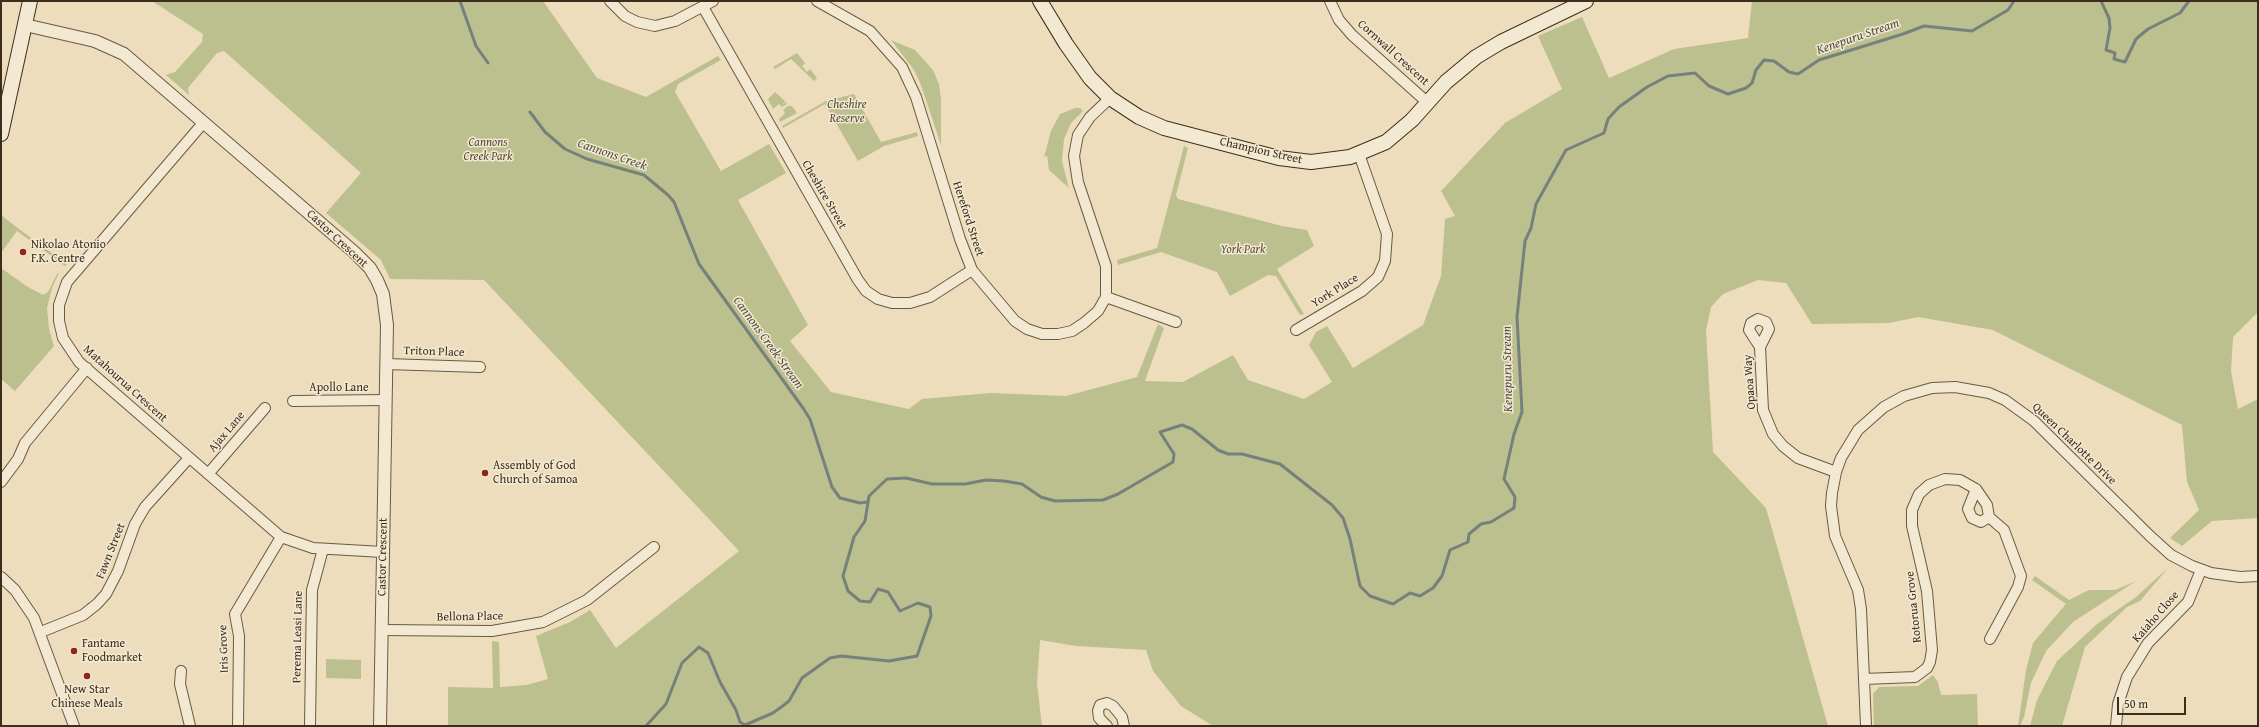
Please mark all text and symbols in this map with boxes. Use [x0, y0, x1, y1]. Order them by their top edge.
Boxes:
water label: Kenepuru Stream [1815, 16, 1901, 58]
street label: Cornwall Crescent [1354, 17, 1432, 89]
park label: Cheshire Reserve [827, 98, 867, 126]
street label: Champion Street [1218, 134, 1304, 168]
park label: Cannons Creek Park [464, 136, 512, 164]
water label: Cannons Creek [575, 136, 649, 174]
street label: Cheshire Street [798, 158, 850, 232]
street label: Hereford Street [949, 180, 987, 258]
street label: Castor Crescent [303, 207, 371, 271]
place label: Nikolao Atonio F.K. Centre [31, 238, 106, 266]
park label: York Park [1221, 243, 1265, 257]
marker: Nikolao Atonio F.K. Centre [18, 247, 28, 257]
street label: York Place [1309, 271, 1361, 311]
water label: Cannons Creek Stream [729, 294, 807, 392]
water label: Kenepuru Stream [1499, 326, 1517, 412]
street label: Matahourua Crescent [80, 342, 170, 426]
street label: Triton Place [403, 344, 465, 360]
street label: Opaoa Way [1741, 354, 1759, 410]
street label: Apollo Lane [309, 381, 369, 395]
street label: Queen Charlotte Drive [2029, 400, 2119, 488]
street label: Ajax Lane [206, 409, 248, 455]
place label: Assembly of God Church of Samoa [493, 459, 578, 487]
marker: Assembly of God Church of Samoa [480, 468, 490, 478]
street label: Castor Crescent [375, 518, 391, 596]
street label: Fawn Street [93, 521, 129, 581]
street label: Rotorua Grove [1903, 570, 1925, 644]
street label: Kaiaho Close [2130, 588, 2182, 646]
street label: Perema Leasi Lane [290, 591, 306, 683]
street label: Bellona Place [436, 609, 504, 625]
street label: Iris Grove [216, 625, 232, 673]
place label: Fantame Foodmarket [82, 637, 142, 665]
marker: Fantame Foodmarket [69, 646, 79, 656]
marker: New Star Chinese Meals [82, 671, 92, 681]
place label: New Star Chinese Meals [51, 683, 123, 711]
scale bar [2119, 689, 2188, 715]
text: 50 m [2124, 695, 2148, 712]

